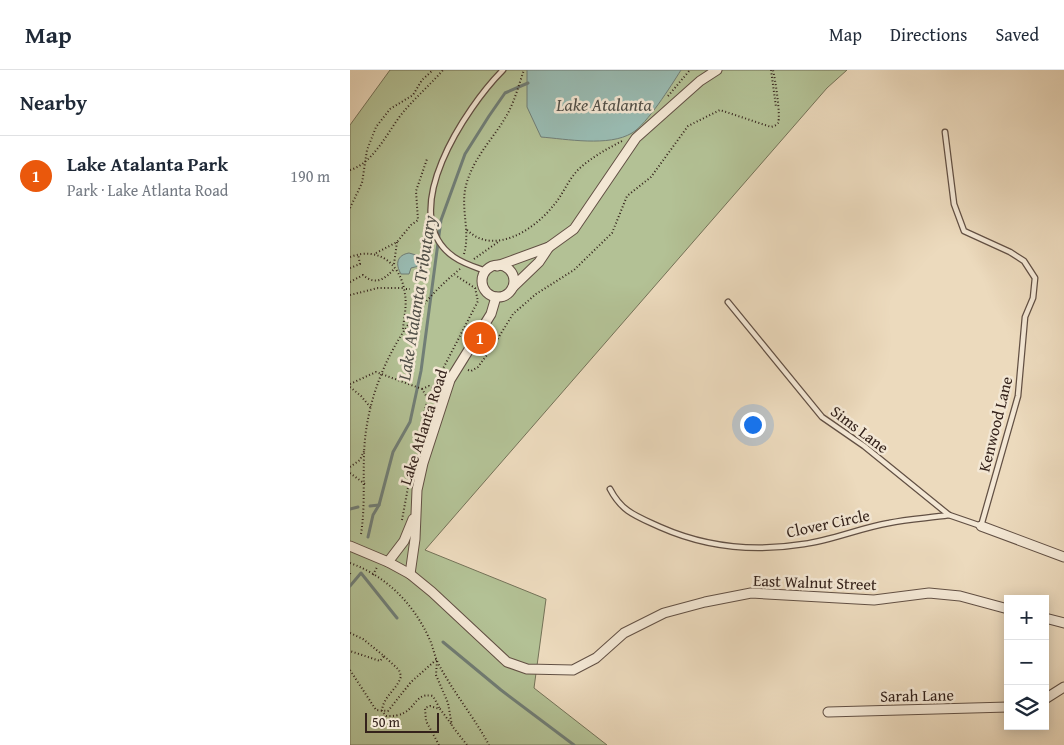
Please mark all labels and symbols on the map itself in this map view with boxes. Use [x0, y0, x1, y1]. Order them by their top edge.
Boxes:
water label: Lake Atalanta [555, 91, 652, 118]
water label: Lake Atalanta Tributary [390, 213, 443, 383]
pin: 1 [464, 319, 496, 357]
street label: Lake Atlanta Road [393, 365, 453, 488]
street label: Kenwood Lane [972, 374, 1018, 474]
street label: Sims Lane [826, 399, 894, 459]
your location [740, 412, 766, 438]
street label: Clover Circle [784, 502, 872, 544]
street label: East Walnut Street [753, 568, 877, 596]
street label: Sarah Lane [880, 682, 954, 708]
scale bar [365, 710, 439, 733]

